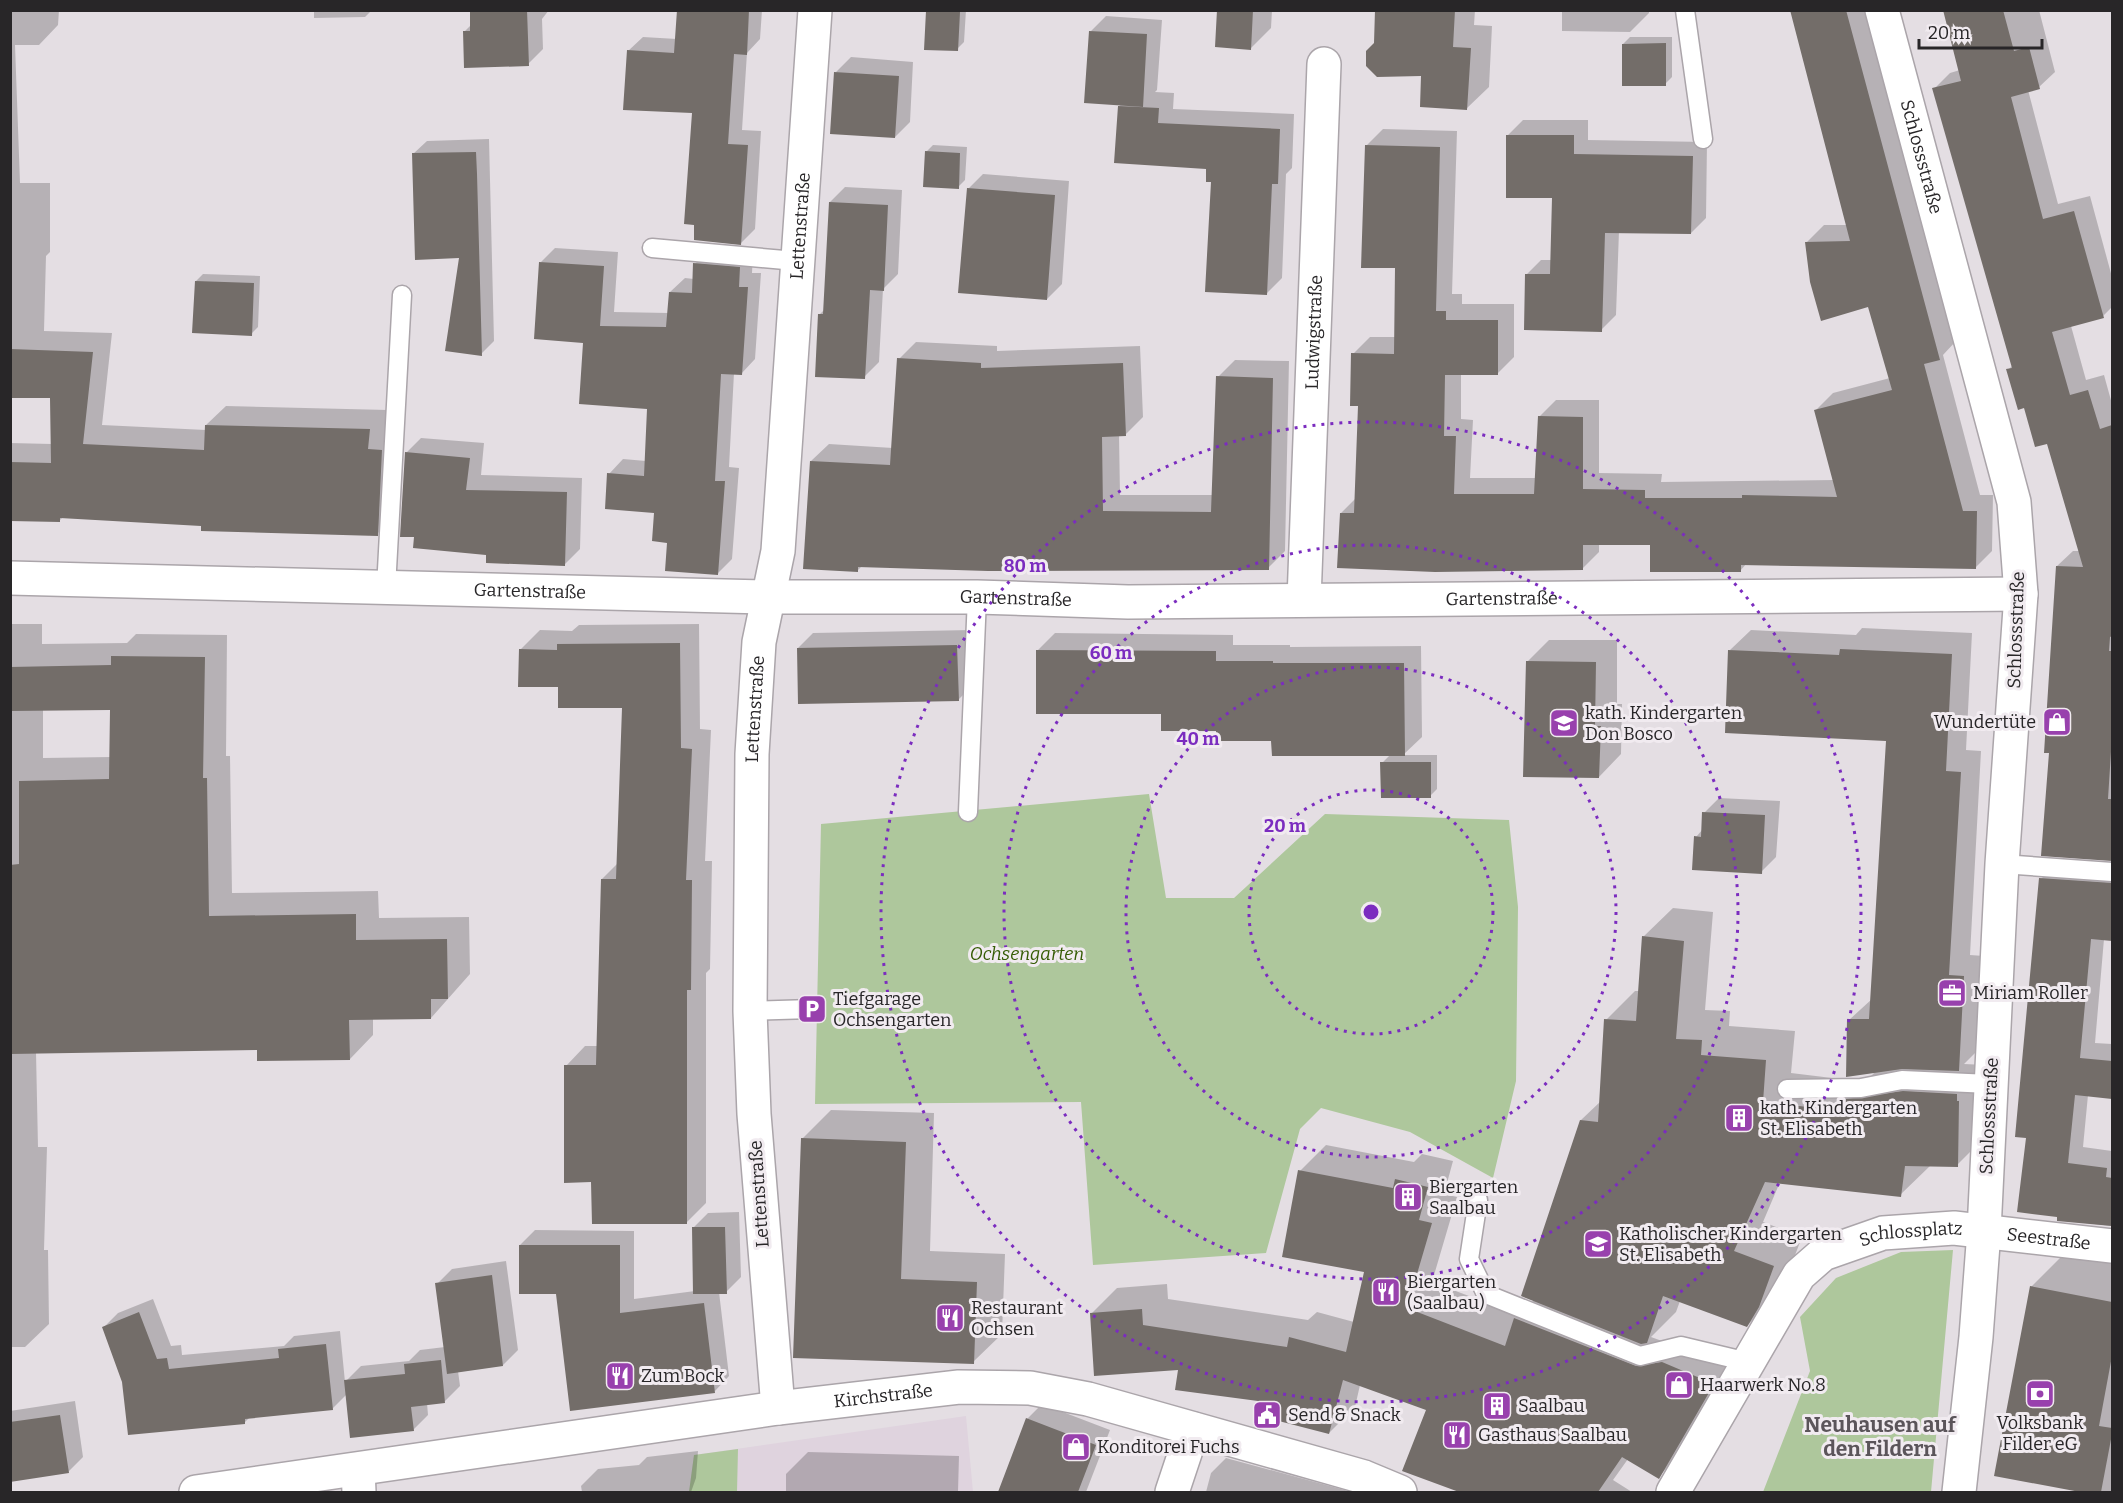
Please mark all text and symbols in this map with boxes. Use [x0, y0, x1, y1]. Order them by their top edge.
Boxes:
scale bar [1919, 12, 2042, 50]
text: 20 m [1928, 22, 1970, 44]
street label: Schlossstraße [1896, 97, 1947, 216]
street label: Lettenstraße [786, 172, 815, 280]
street label: Ludwigstraße [1301, 275, 1327, 390]
text: 80 m [1004, 555, 1046, 577]
street label: Schlossstraße [2003, 571, 2029, 689]
street label: Gartenstraße [473, 579, 586, 603]
street label: Gartenstraße [960, 586, 1072, 611]
street label: Gartenstraße [1445, 587, 1558, 610]
text: 60 m [1090, 642, 1132, 664]
street label: Lettenstraße [741, 655, 769, 763]
place label: kath. Kindergarten Don Bosco [1585, 702, 1743, 745]
shop icon: Wundertüte [2041, 706, 2073, 738]
school or university icon: kath. Kindergarten Don Bosco [1548, 707, 1580, 739]
place label: Wundertüte [1934, 711, 2036, 733]
text: 40 m [1177, 728, 1219, 750]
text: 20 m [1264, 815, 1306, 837]
centre of rings [1361, 902, 1381, 922]
park label: Ochsengarten [970, 943, 1084, 965]
office icon: Miriam Roller [1936, 977, 1968, 1009]
place label: Miriam Roller [1973, 982, 2088, 1004]
place label: Tiefgarage Ochsengarten [833, 988, 952, 1031]
parking icon: Tiefgarage Ochsengarten [796, 993, 828, 1025]
street label: Schlossstraße [1975, 1057, 2003, 1175]
place label: kath. Kindergarten St. Elisabeth [1760, 1097, 1918, 1140]
building icon: kath. Kindergarten St. Elisabeth [1723, 1102, 1755, 1134]
street label: Lettenstraße [744, 1140, 774, 1248]
place label: Biergarten Saalbau [1429, 1176, 1519, 1219]
building icon: Biergarten Saalbau [1392, 1181, 1424, 1213]
street label: Schlossplatz [1856, 1217, 1964, 1251]
place label: Katholischer Kindergarten St. Elisabeth [1619, 1223, 1842, 1266]
street label: Seestraße [2006, 1223, 2092, 1254]
school or university icon: Katholischer Kindergarten St. Elisabeth [1582, 1228, 1614, 1260]
place label: Biergarten (Saalbau) [1407, 1271, 1497, 1314]
restaurant icon: Biergarten (Saalbau) [1370, 1276, 1402, 1308]
place label: Restaurant Ochsen [971, 1297, 1064, 1340]
restaurant icon: Restaurant Ochsen [934, 1302, 966, 1334]
restaurant icon: Zum Bock [604, 1360, 636, 1392]
place label: Zum Bock [641, 1365, 725, 1387]
shop icon: Haarwerk No.8 [1663, 1369, 1695, 1401]
place label: Haarwerk No.8 [1700, 1374, 1826, 1396]
bank icon: Volksbank Filder eG [2024, 1378, 2056, 1410]
street label: Kirchstraße [833, 1379, 934, 1412]
building icon: Saalbau [1481, 1390, 1513, 1422]
place label: Saalbau [1518, 1395, 1585, 1417]
public building icon: Send & Snack [1251, 1399, 1283, 1431]
place label: Send & Snack [1288, 1404, 1401, 1426]
district label: Neuhausen auf den Fildern [1804, 1412, 1958, 1462]
place label: Volksbank Filder eG [1997, 1412, 2084, 1455]
restaurant icon: Gasthaus Saalbau [1441, 1419, 1473, 1451]
place label: Gasthaus Saalbau [1478, 1424, 1627, 1446]
shop icon: Konditorei Fuchs [1060, 1431, 1092, 1463]
place label: Konditorei Fuchs [1097, 1436, 1240, 1458]

